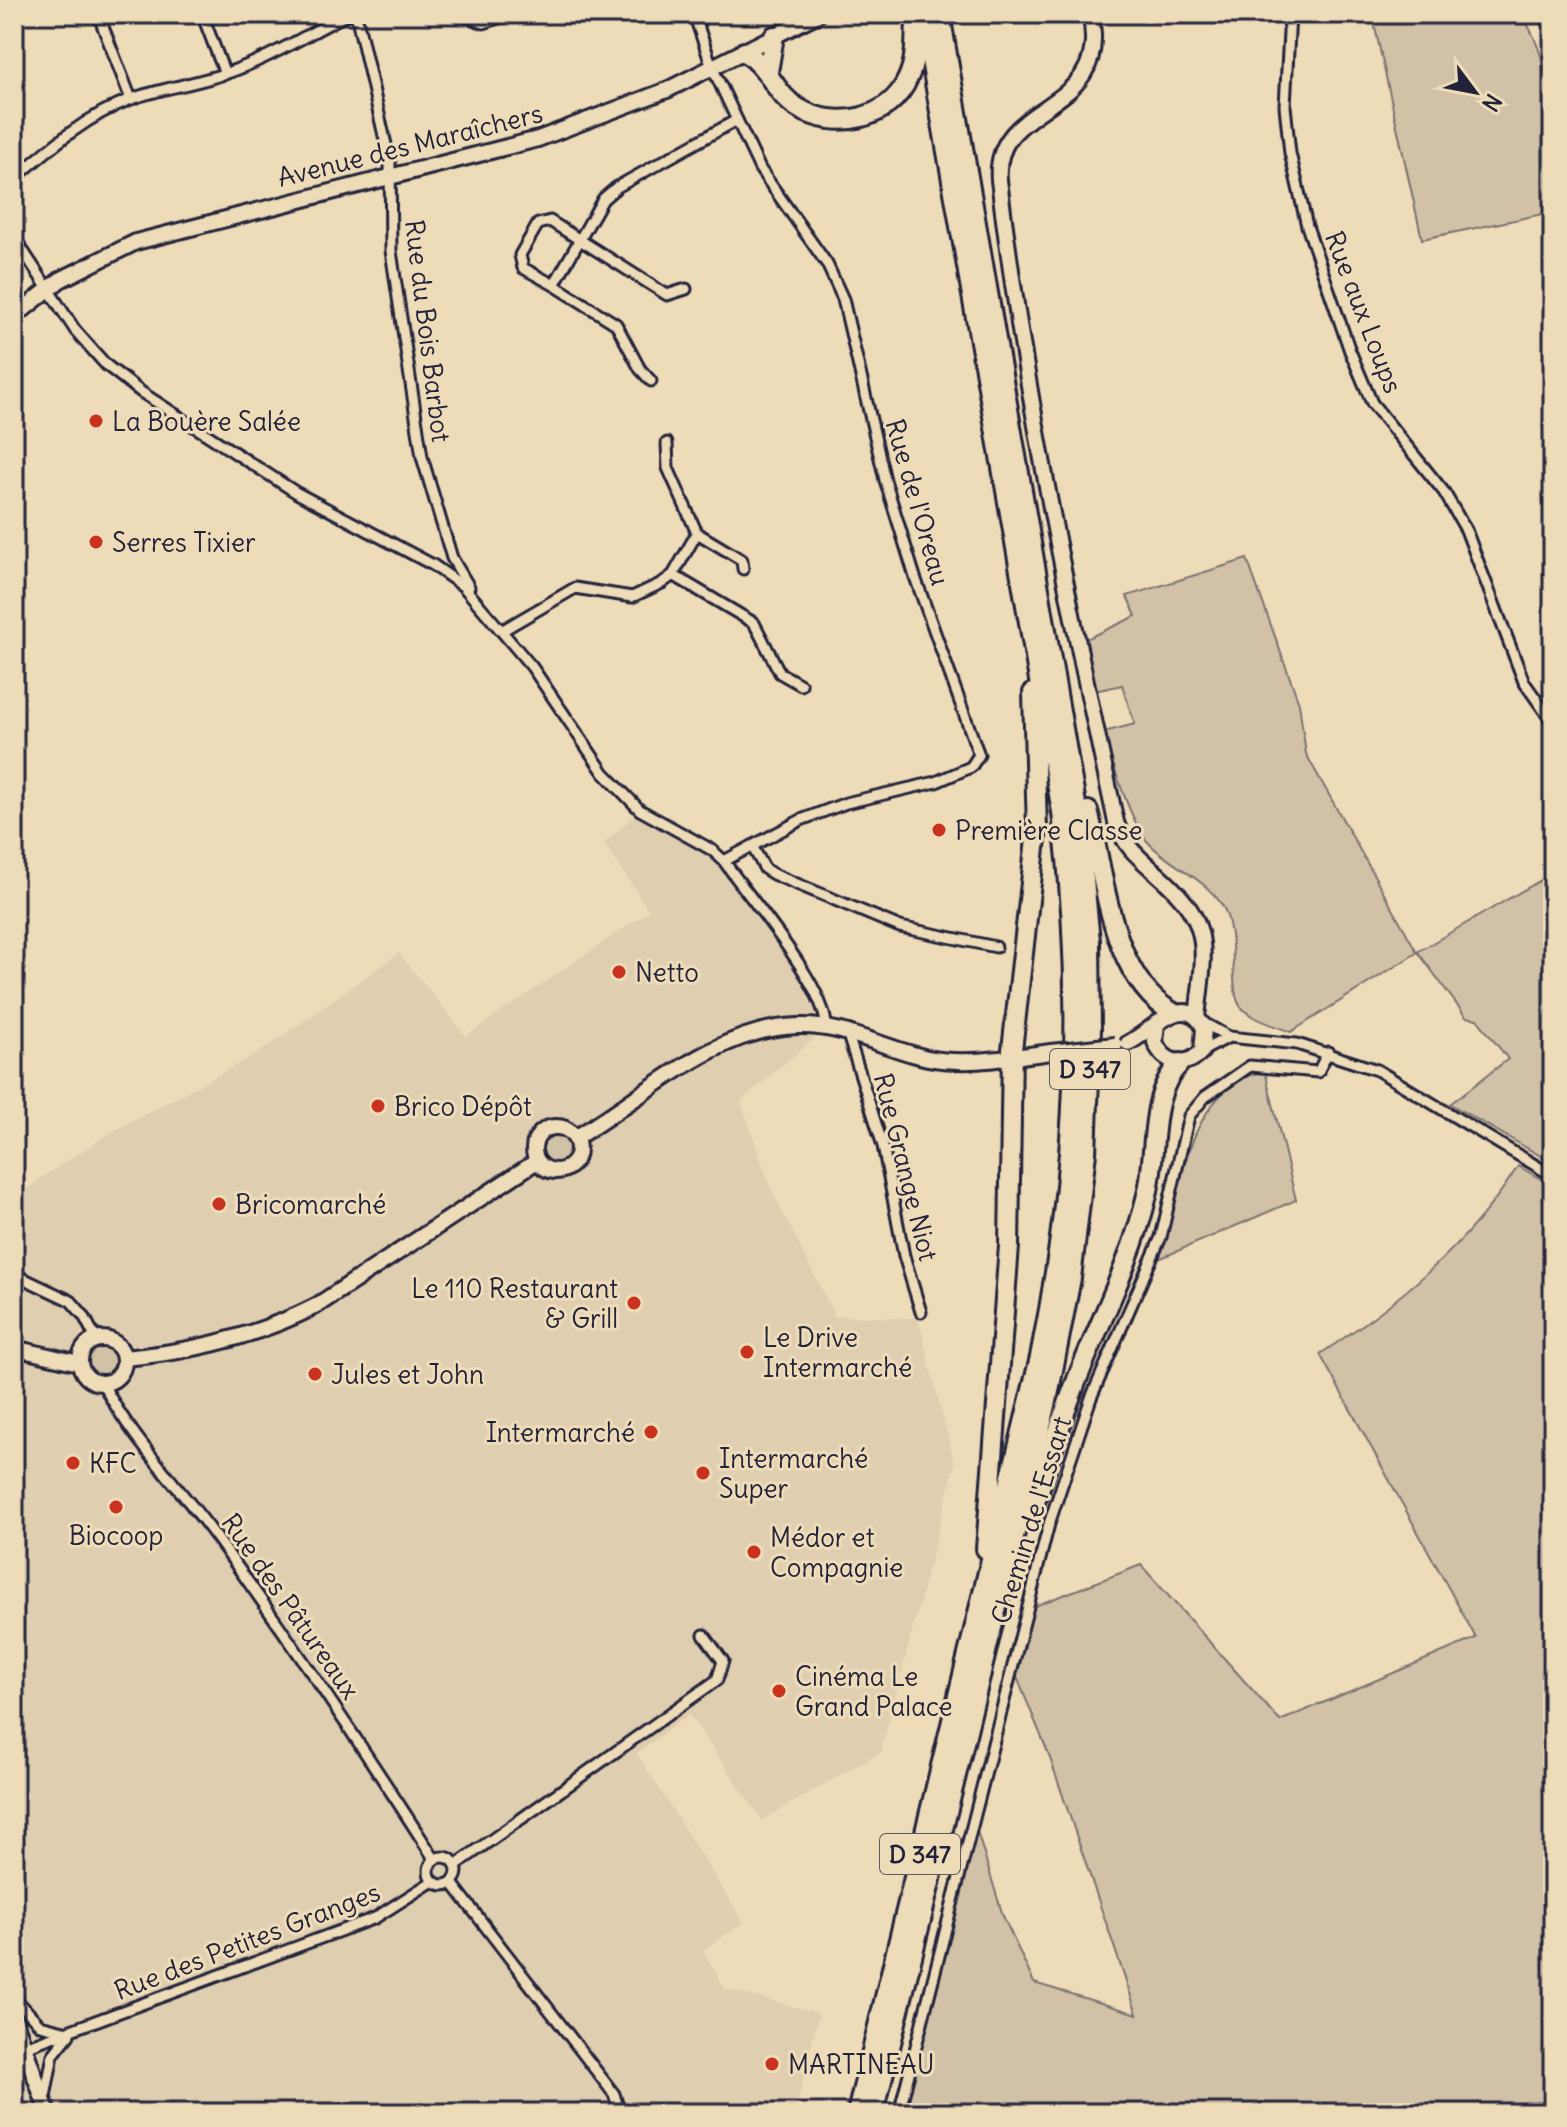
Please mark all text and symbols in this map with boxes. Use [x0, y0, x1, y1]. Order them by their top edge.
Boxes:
north arrow [1435, 52, 1515, 132]
text: N [1476, 89, 1508, 116]
street label: Avenue des Maraîchers [274, 96, 546, 194]
street label: Rue du Bois Barbot [398, 218, 458, 444]
street label: Rue aux Loups [1318, 226, 1410, 398]
place label: La Bouère Salée [112, 405, 301, 438]
marker: La Bouère Salée [87, 412, 105, 430]
street label: Rue de l'Oreau [878, 415, 958, 589]
place label: Serres Tixier [112, 526, 256, 559]
marker: Serres Tixier [87, 533, 105, 551]
place label: Première Classe [955, 814, 1143, 847]
marker: Première Classe [930, 821, 948, 839]
place label: Netto [635, 956, 699, 989]
marker: Netto [610, 963, 628, 981]
road number: D 347 [1050, 1049, 1130, 1089]
street label: Rue Grange Niot [867, 1070, 945, 1264]
place label: Brico Dépôt [394, 1090, 532, 1123]
marker: Brico Dépôt [369, 1097, 387, 1115]
place label: Bricomarché [235, 1188, 386, 1221]
marker: Bricomarché [210, 1195, 228, 1213]
place label: Le 110 Restaurant & Grill [411, 1272, 618, 1335]
marker: Le 110 Restaurant & Grill [625, 1294, 643, 1312]
place label: Le Drive Intermarché [763, 1321, 912, 1384]
marker: Le Drive Intermarché [738, 1343, 756, 1361]
place label: Jules et John [331, 1358, 484, 1391]
marker: Jules et John [306, 1365, 324, 1383]
street label: Chemin de l'Essart [984, 1412, 1078, 1628]
place label: Intermarché [486, 1416, 635, 1449]
marker: Intermarché [642, 1423, 660, 1441]
place label: Intermarché Super [719, 1442, 868, 1505]
place label: KFC [89, 1447, 137, 1480]
marker: KFC [64, 1454, 82, 1472]
marker: Intermarché Super [694, 1464, 712, 1482]
marker: Biocoop [107, 1498, 125, 1516]
street label: Rue des Pâtureaux [215, 1507, 367, 1705]
place label: Biocoop [69, 1519, 163, 1552]
place label: Médor et Compagnie [770, 1521, 903, 1584]
marker: Médor et Compagnie [745, 1543, 763, 1561]
place label: Cinéma Le Grand Palace [795, 1660, 953, 1723]
marker: Cinéma Le Grand Palace [770, 1682, 788, 1700]
road number: D 347 [880, 1834, 960, 1874]
street label: Rue des Petites Granges [109, 1875, 385, 2007]
place label: MARTINEAU [788, 2048, 934, 2081]
marker: MARTINEAU [763, 2055, 781, 2073]

